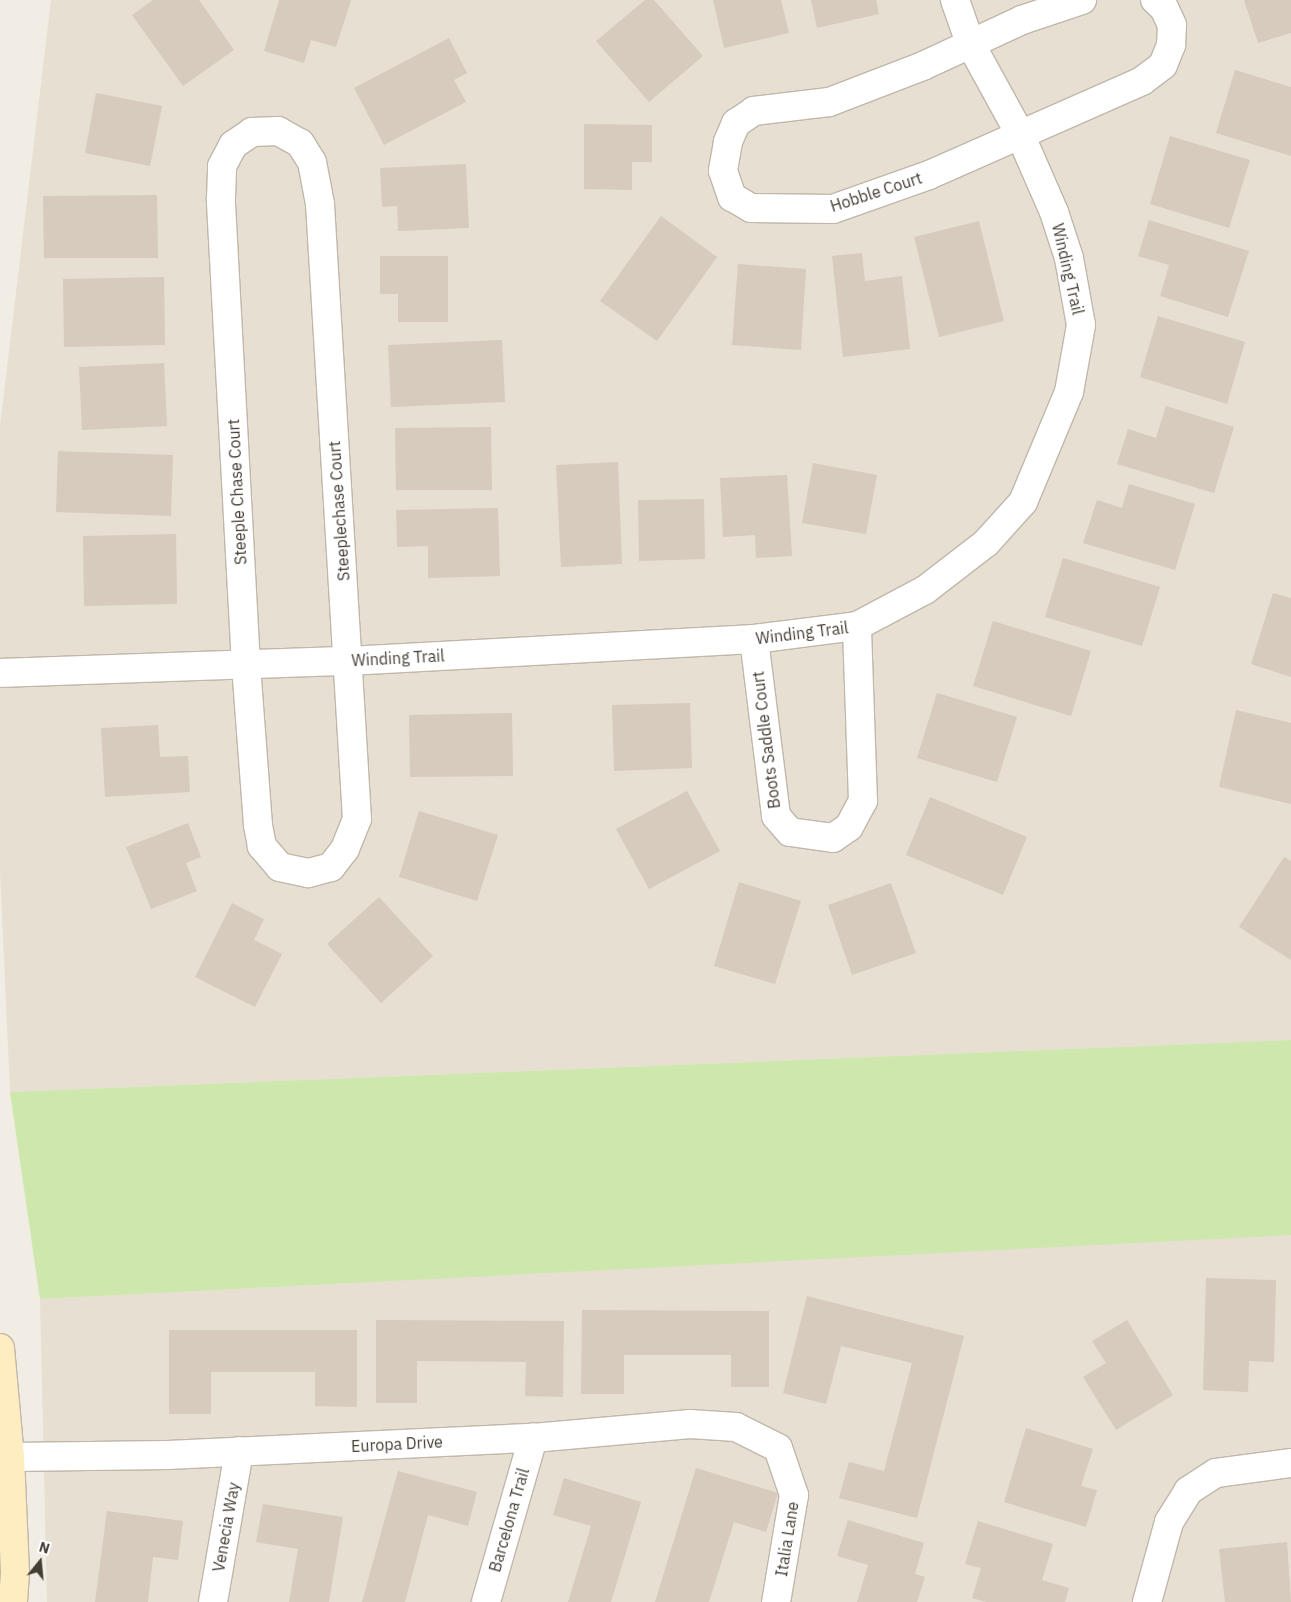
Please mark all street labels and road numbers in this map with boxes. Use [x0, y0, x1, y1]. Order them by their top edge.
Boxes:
street label: Hobble Court [828, 168, 924, 216]
street label: Winding Trail [1048, 221, 1088, 317]
street label: Steeple Chase Court [224, 419, 250, 565]
street label: Steeplechase Court [325, 440, 353, 582]
street label: Winding Trail [755, 618, 849, 648]
street label: Winding Trail [351, 646, 445, 670]
street label: Boots Saddle Court [748, 670, 784, 810]
street label: Europa Drive [351, 1432, 443, 1456]
street label: Barcelona Trail [485, 1466, 533, 1574]
street label: Venecia Way [209, 1481, 243, 1573]
street label: Italia Lane [772, 1500, 802, 1578]

